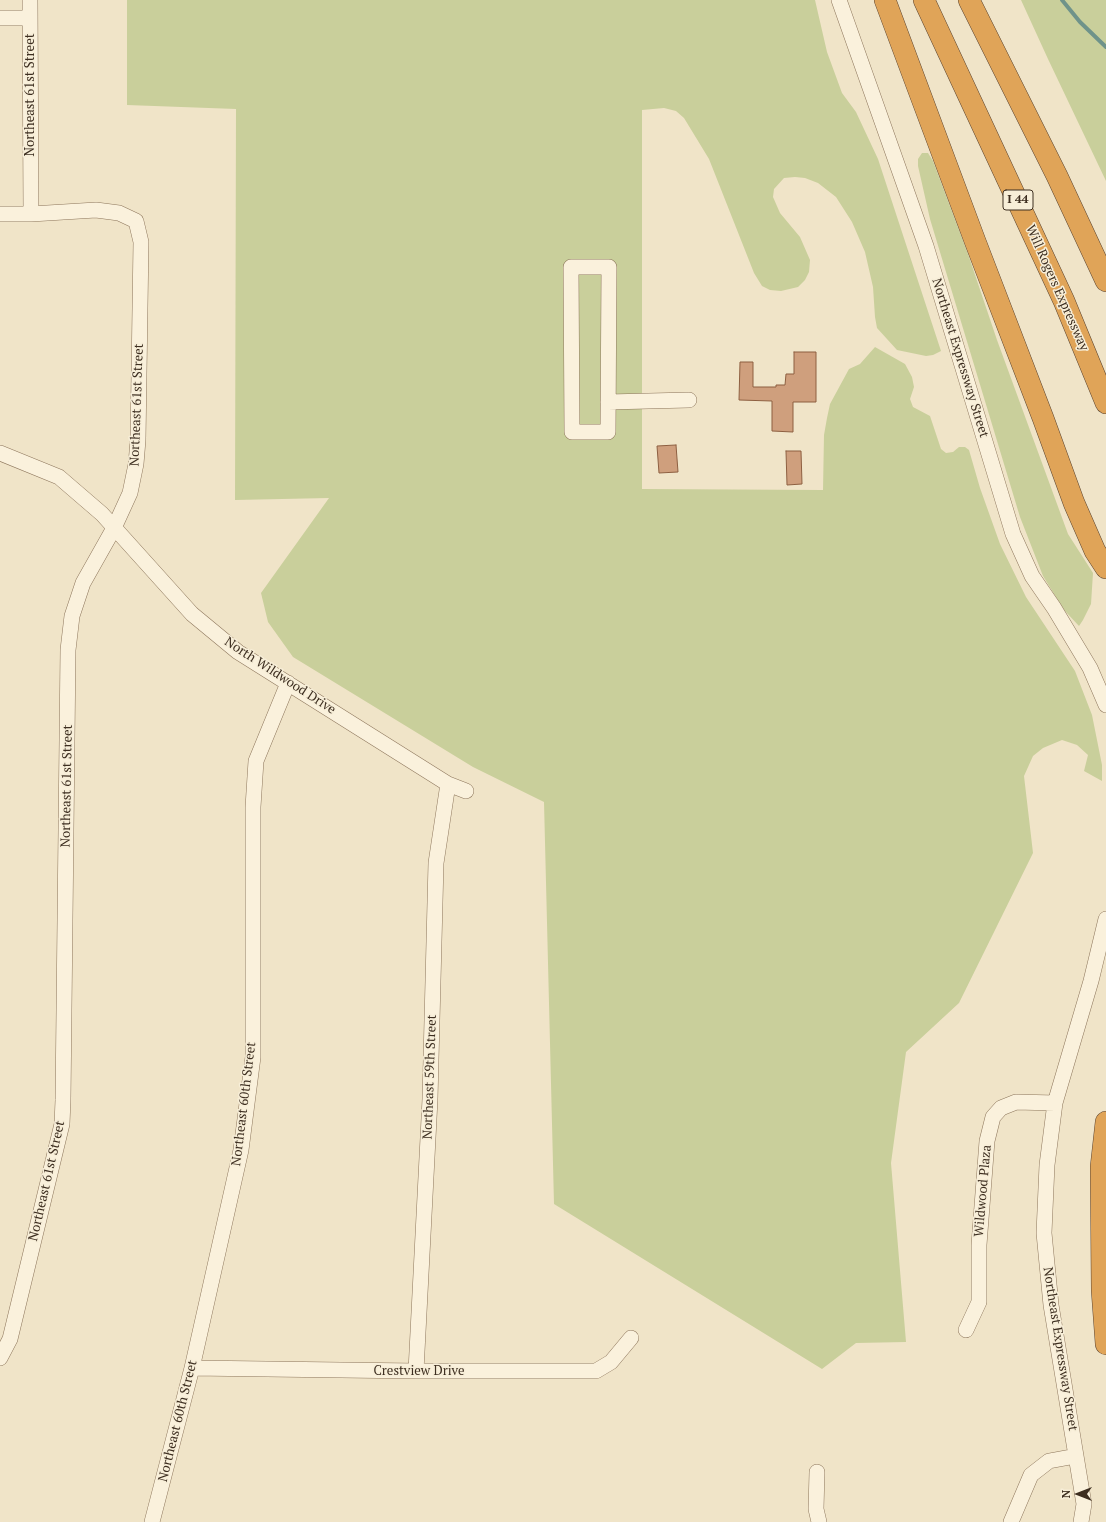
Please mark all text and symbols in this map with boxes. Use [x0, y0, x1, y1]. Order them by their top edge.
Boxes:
street label: Northeast 61st Street [22, 33, 38, 157]
road number: I 44 [1003, 190, 1033, 210]
street label: Will Rogers Expressway [1022, 222, 1092, 354]
street label: Northeast Expressway Street [928, 276, 992, 440]
street label: Northeast 61st Street [127, 343, 147, 467]
street label: North Wildwood Drive [221, 634, 339, 718]
street label: Northeast 61st Street [58, 724, 76, 848]
street label: Northeast 59th Street [420, 1014, 440, 1140]
street label: Northeast 60th Street [229, 1041, 259, 1167]
street label: Northeast 61st Street [26, 1119, 68, 1243]
street label: Wildwood Plaza [971, 1144, 995, 1238]
street label: Northeast Expressway Street [1039, 1266, 1081, 1432]
street label: Northeast 60th Street [155, 1358, 201, 1484]
street label: Crestview Drive [374, 1363, 464, 1379]
north arrow [1058, 1474, 1098, 1514]
text: N [1059, 1490, 1073, 1498]

